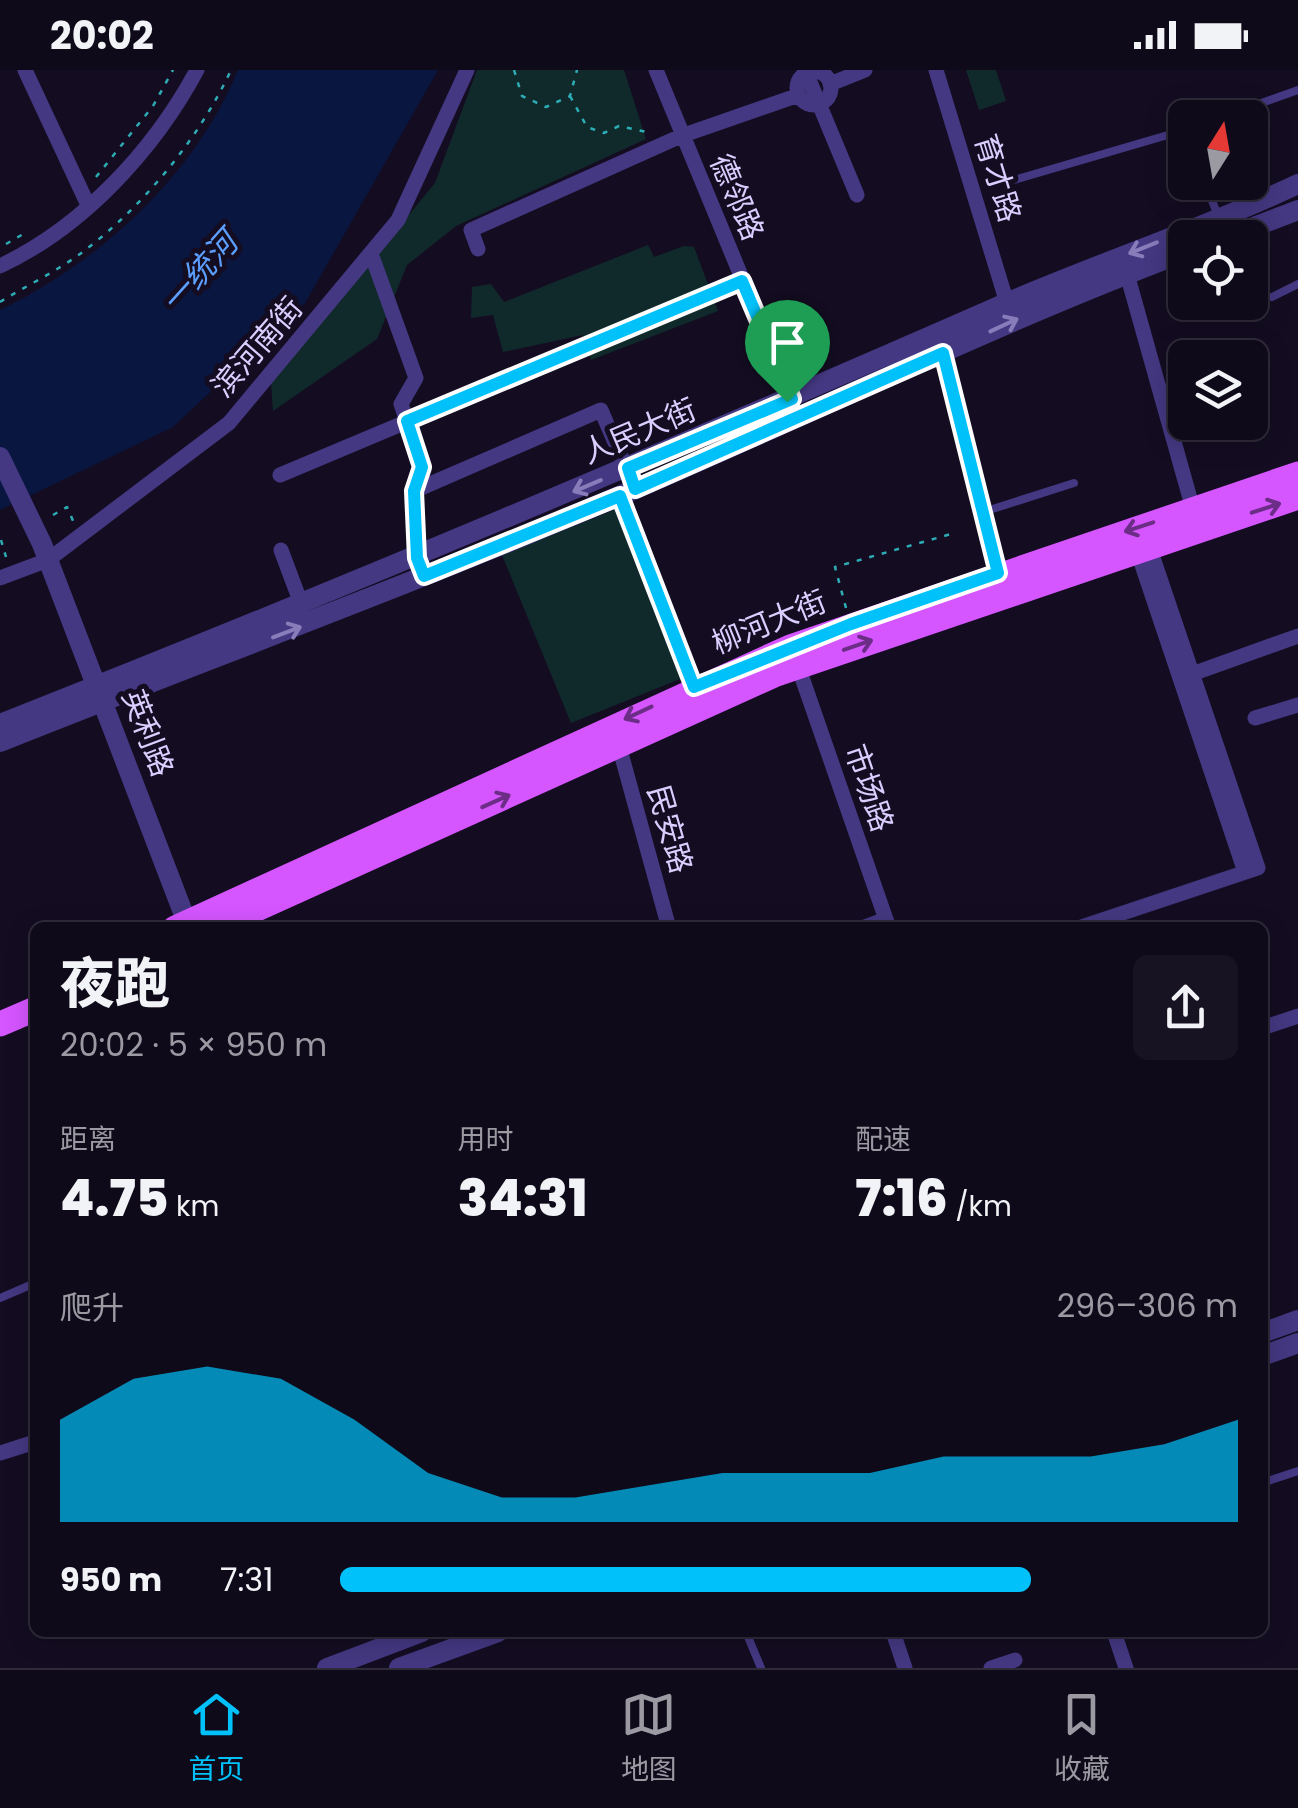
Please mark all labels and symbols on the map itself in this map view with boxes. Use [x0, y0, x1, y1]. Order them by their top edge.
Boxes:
north arrow [1168, 100, 1268, 200]
street label: 育才路 [964, 129, 1032, 227]
street label: 德邻路 [700, 147, 774, 247]
water label: 一统河 [150, 217, 252, 323]
one-way arrow [1128, 240, 1159, 258]
street label: 滨河南街 [201, 288, 313, 406]
pin [745, 300, 830, 403]
one-way arrow [988, 314, 1018, 333]
street label: 人民大街 [575, 388, 703, 474]
one-way arrow [572, 478, 603, 496]
one-way arrow [1249, 497, 1281, 515]
one-way arrow [1124, 519, 1155, 537]
street label: 柳河大街 [705, 580, 833, 664]
one-way arrow [271, 622, 302, 640]
one-way arrow [842, 635, 874, 653]
street label: 英利路 [112, 683, 184, 783]
one-way arrow [623, 705, 654, 723]
street label: 市场路 [834, 738, 904, 838]
street label: 民安路 [637, 780, 703, 878]
one-way arrow [480, 791, 511, 809]

